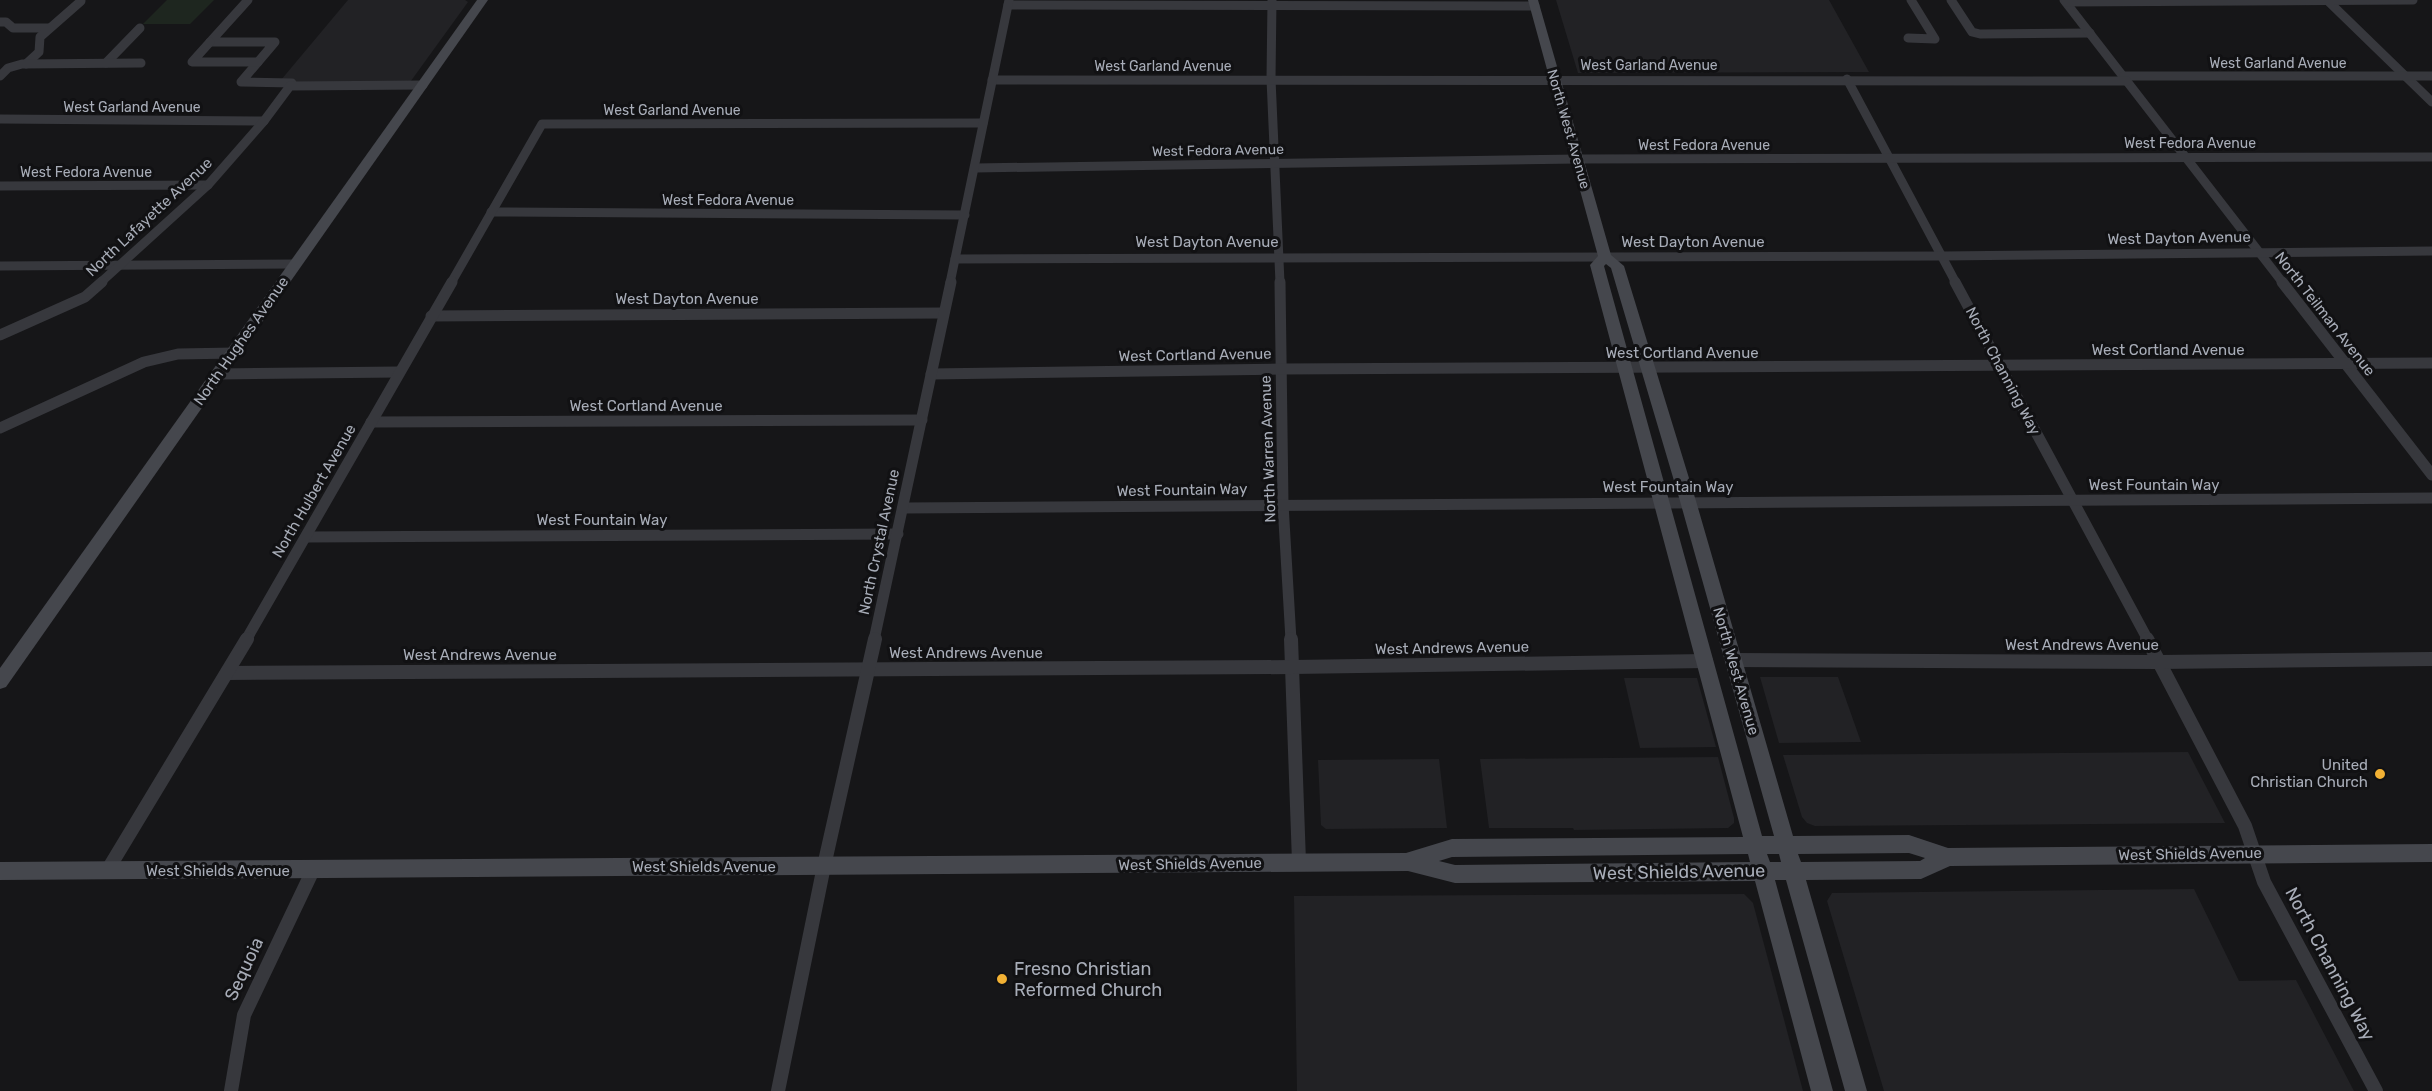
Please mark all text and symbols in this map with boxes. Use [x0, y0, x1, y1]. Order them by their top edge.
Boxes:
street label: West Garland Avenue [2209, 55, 2347, 72]
street label: West Garland Avenue [1580, 57, 1718, 74]
street label: West Garland Avenue [1094, 58, 1232, 75]
street label: North West Avenue [1543, 67, 1594, 191]
street label: West Garland Avenue [63, 99, 201, 116]
street label: West Garland Avenue [603, 102, 741, 119]
street label: West Fedora Avenue [2124, 135, 2256, 152]
street label: West Fedora Avenue [1638, 137, 1770, 154]
street label: West Fedora Avenue [1152, 141, 1284, 160]
street label: North Lafayette Avenue [82, 154, 216, 280]
street label: West Fedora Avenue [20, 164, 152, 181]
street label: West Fedora Avenue [662, 192, 794, 209]
street label: West Dayton Avenue [2107, 228, 2251, 248]
street label: West Dayton Avenue [1135, 233, 1279, 251]
street label: West Dayton Avenue [1621, 233, 1765, 251]
street label: North Teilman Avenue [2271, 248, 2379, 380]
street label: North Hughes Avenue [190, 273, 292, 409]
street label: West Dayton Avenue [615, 290, 759, 308]
street label: North Channing Way [1962, 304, 2044, 438]
street label: West Cortland Avenue [2091, 341, 2245, 359]
street label: West Cortland Avenue [1605, 344, 1759, 362]
street label: West Cortland Avenue [1118, 345, 1272, 365]
street label: North Warren Avenue [1256, 375, 1280, 523]
street label: West Cortland Avenue [569, 397, 723, 415]
street label: North Hulbert Avenue [268, 421, 360, 561]
street label: North Crystal Avenue [855, 468, 903, 616]
street label: West Fountain Way [2089, 476, 2219, 494]
street label: West Fountain Way [1603, 478, 1733, 496]
street label: West Fountain Way [1116, 480, 1248, 500]
street label: West Fountain Way [537, 511, 667, 529]
street label: North West Avenue [1709, 605, 1763, 737]
street label: West Andrews Avenue [2005, 636, 2159, 654]
street label: West Andrews Avenue [1375, 638, 1529, 658]
street label: West Andrews Avenue [889, 644, 1043, 662]
street label: West Andrews Avenue [403, 646, 557, 664]
place label: United Christian Church [2250, 756, 2368, 791]
marker: United Christian Church [2373, 767, 2387, 781]
street label: West Shields Avenue [2118, 844, 2262, 864]
street label: West Shields Avenue [1118, 854, 1262, 874]
street label: West Shields Avenue [632, 858, 776, 876]
street label: West Shields Avenue [1593, 859, 1765, 885]
street label: West Shields Avenue [146, 862, 290, 880]
street label: North Channing Way [2280, 884, 2380, 1045]
street label: Sequoia [220, 934, 268, 1004]
place label: Fresno Christian Reformed Church [1014, 958, 1162, 1001]
marker: Fresno Christian Reformed Church [995, 972, 1009, 986]

